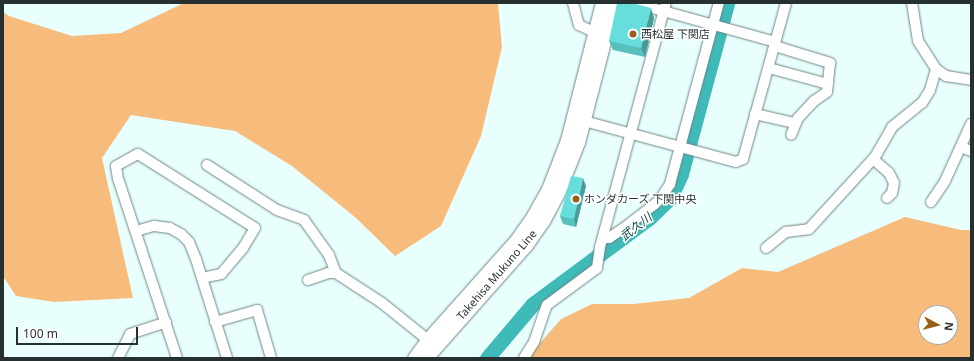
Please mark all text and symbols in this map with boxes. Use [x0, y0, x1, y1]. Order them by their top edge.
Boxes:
place label: 西松屋 下関店 [641, 27, 710, 41]
marker: 西松屋 下関店 [628, 29, 638, 39]
place label: ホンダカーズ 下関中央 [584, 192, 697, 206]
marker: ホンダカーズ 下関中央 [571, 194, 581, 204]
water label: 武久川 [617, 210, 655, 244]
street label: Takehisa Mukuno Line [454, 227, 540, 323]
north arrow [918, 305, 958, 345]
scale bar [18, 319, 140, 345]
text: N [941, 321, 957, 332]
text: 100 m [23, 325, 58, 342]

